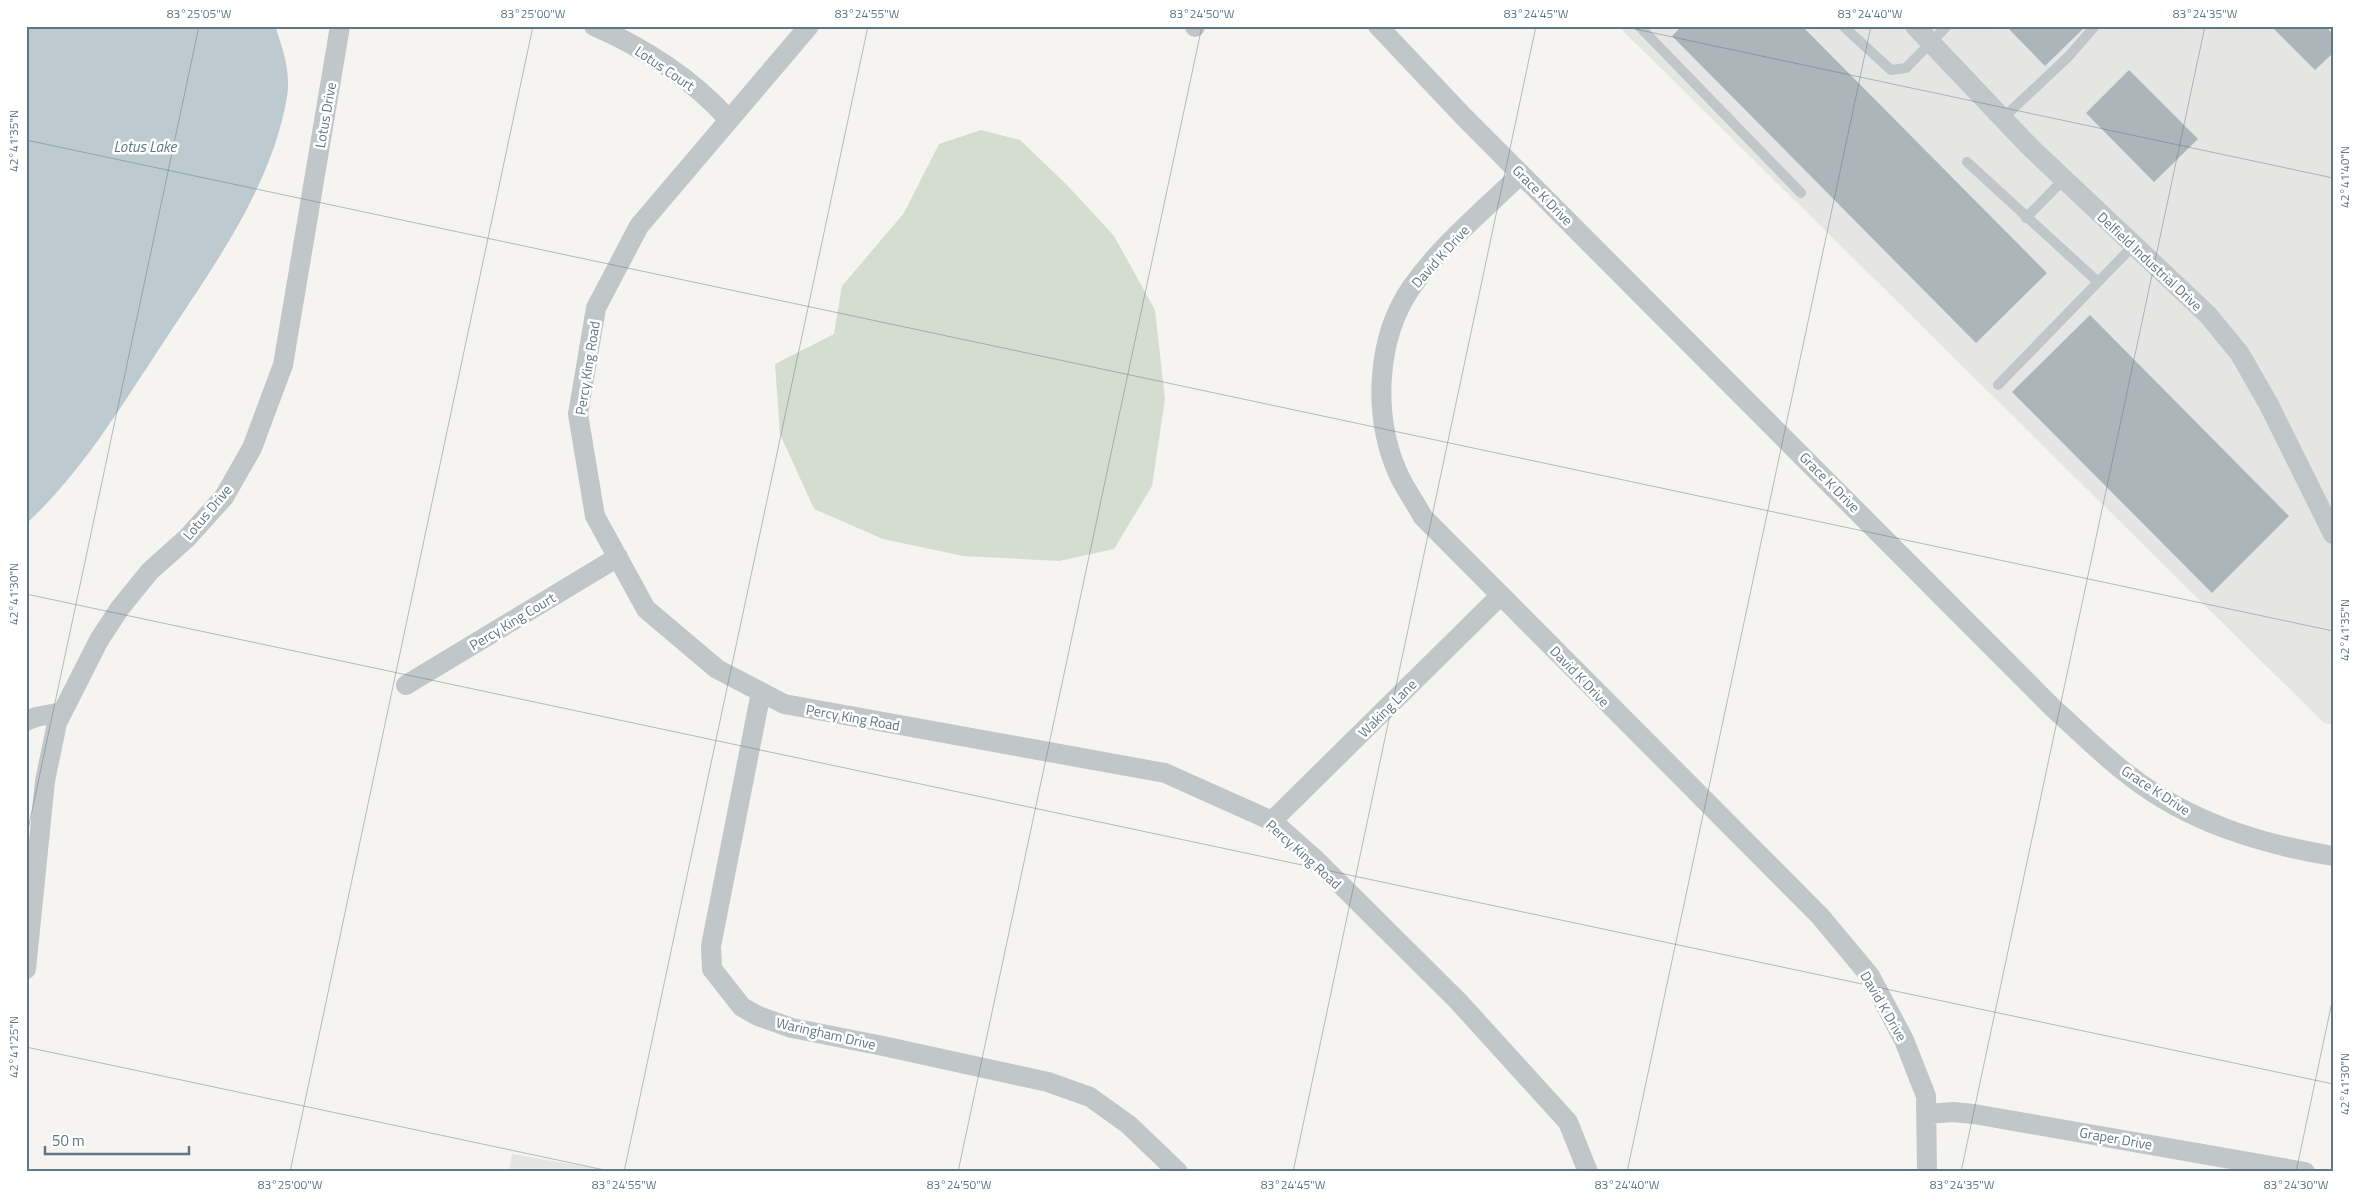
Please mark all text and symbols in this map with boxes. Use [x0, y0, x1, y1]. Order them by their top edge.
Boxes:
text: 83°25'05"W [167, 4, 232, 23]
text: 83°25'00"W [501, 4, 566, 23]
text: 83°24'55"W [835, 4, 900, 23]
text: 83°24'50"W [1170, 4, 1235, 23]
text: 83°24'45"W [1504, 4, 1569, 23]
text: 83°24'40"W [1838, 4, 1903, 23]
text: 83°24'35"W [2173, 4, 2238, 23]
street label: Lotus Court [631, 40, 699, 96]
street label: Lotus Drive [309, 80, 341, 150]
text: 42°41'35"N [4, 110, 23, 172]
water label: Lotus Lake [114, 135, 177, 158]
text: 42°41'40"N [2335, 146, 2354, 208]
street label: Grace K Drive [1508, 160, 1578, 230]
street label: Delfield Industrial Drive [2093, 207, 2207, 315]
street label: David K Drive [1406, 220, 1474, 292]
street label: Percy King Road [569, 319, 605, 417]
street label: Grace K Drive [1795, 447, 1865, 517]
street label: Lotus Drive [178, 480, 236, 544]
text: 42°41'30"N [4, 563, 23, 625]
street label: Percy King Court [465, 587, 559, 655]
text: 42°41'35"N [2335, 599, 2354, 661]
street label: David K Drive [1545, 641, 1615, 711]
street label: Waking Lane [1353, 674, 1421, 742]
street label: Percy King Road [804, 698, 902, 736]
street label: Grace K Drive [2117, 760, 2195, 820]
street label: Percy King Road [1262, 814, 1346, 894]
street label: David K Drive [1855, 967, 1913, 1045]
street label: Waringham Drive [774, 1011, 878, 1055]
text: 42°41'25"N [4, 1016, 23, 1078]
text: 42°41'30"N [2335, 1053, 2354, 1115]
street label: Graper Drive [2078, 1121, 2154, 1155]
scale bar [45, 1123, 189, 1155]
text: 50 m [52, 1129, 85, 1152]
text: 83°25'00"W [258, 1175, 323, 1194]
text: 83°24'55"W [592, 1175, 657, 1194]
text: 83°24'50"W [927, 1175, 992, 1194]
text: 83°24'45"W [1261, 1175, 1326, 1194]
text: 83°24'40"W [1595, 1175, 1660, 1194]
text: 83°24'35"W [1930, 1175, 1995, 1194]
text: 83°24'30"W [2264, 1175, 2329, 1194]

